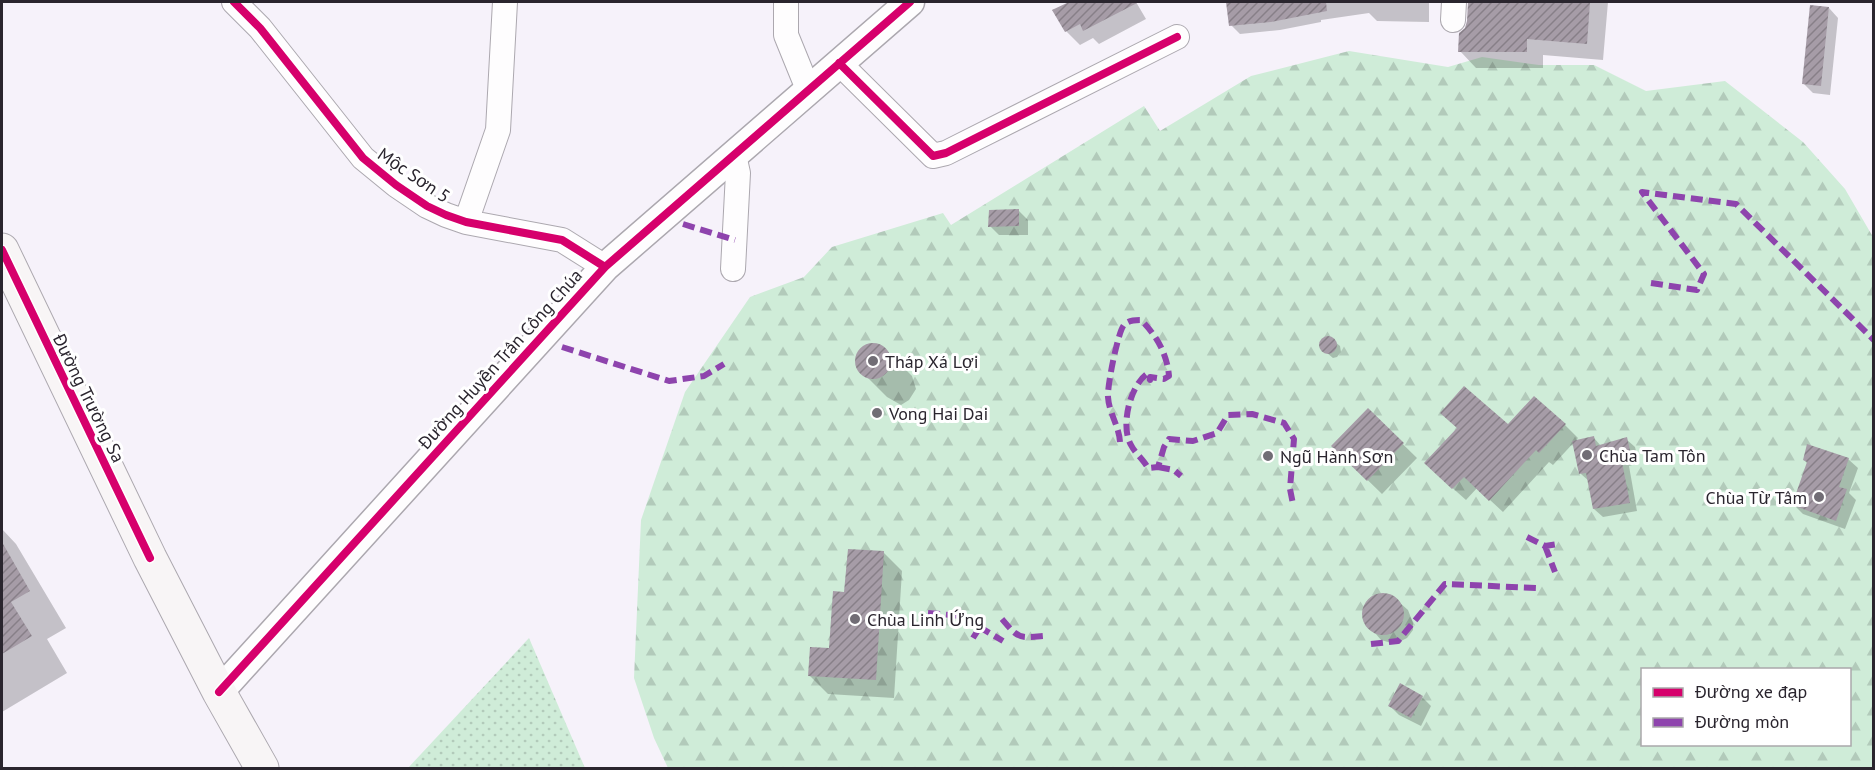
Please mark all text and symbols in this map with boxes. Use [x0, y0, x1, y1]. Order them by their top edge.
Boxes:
street label: Mộc Sơn 5 [373, 142, 455, 208]
street label: Đường Huyền Trân Công Chúa [412, 264, 587, 455]
street label: Đường Trường Sa [47, 329, 130, 466]
place label: Tháp Xá Lợi [885, 350, 979, 373]
marker: Tháp Xá Lợi [866, 354, 880, 368]
place label: Vong Hai Dai [888, 402, 988, 425]
marker: Vong Hai Dai [870, 406, 884, 420]
place label: Chùa Tam Tôn [1599, 444, 1706, 467]
place label: Ngũ Hành Sơn [1280, 445, 1393, 468]
marker: Chùa Tam Tôn [1580, 448, 1594, 462]
marker: Ngũ Hành Sơn [1261, 449, 1275, 463]
place label: Chùa Từ Tâm [1706, 486, 1807, 509]
marker: Chùa Từ Tâm [1812, 490, 1826, 504]
place label: Chùa Linh Ứng [867, 608, 984, 631]
marker: Chùa Linh Ứng [848, 612, 862, 626]
legend [1641, 668, 1851, 746]
text: Đường xe đạp [1694, 680, 1807, 703]
text: Đường mòn [1694, 710, 1789, 733]

